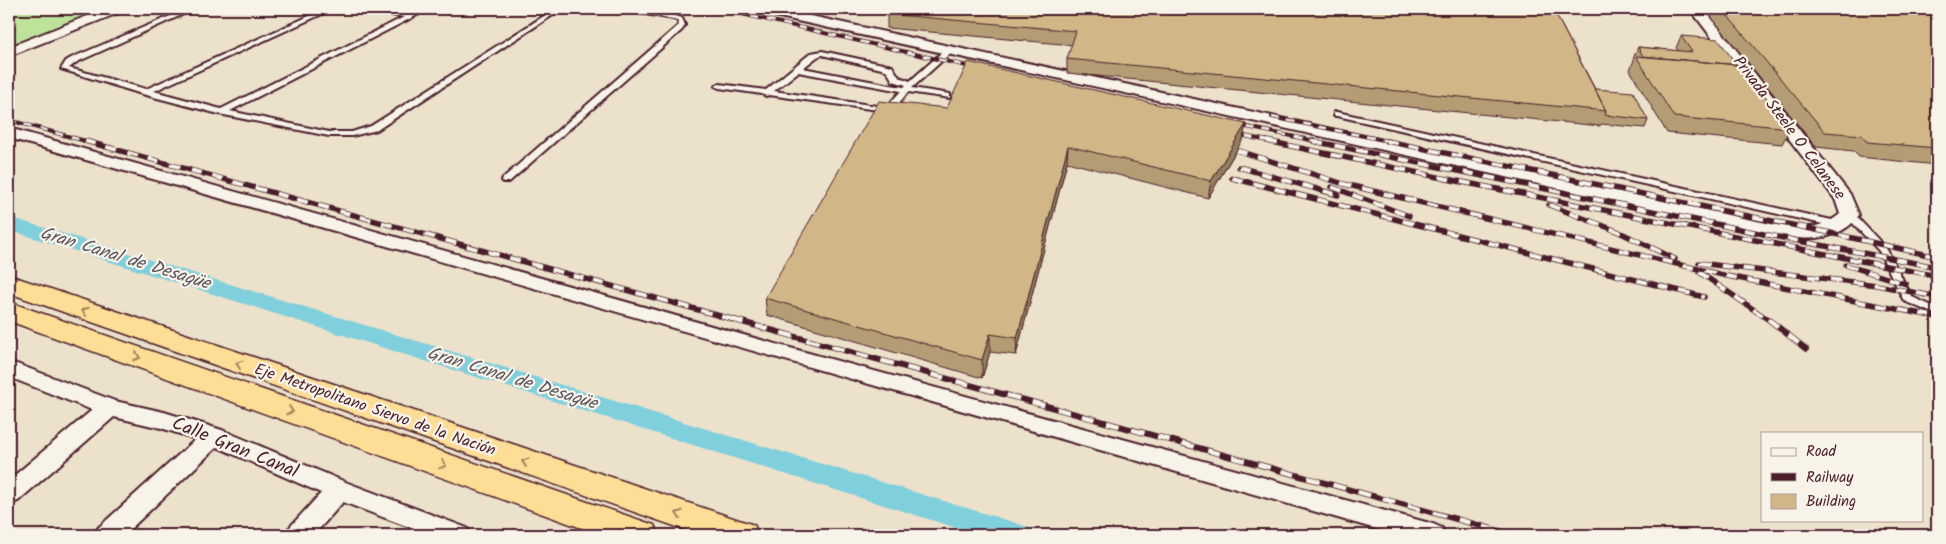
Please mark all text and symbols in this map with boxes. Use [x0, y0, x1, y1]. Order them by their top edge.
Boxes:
street label: Privada Steele O Celanese [1726, 51, 1852, 205]
water label: Gran Canal de Desagüe [36, 219, 215, 299]
one-way arrow [81, 306, 90, 316]
water label: Gran Canal de Desagüe [423, 339, 602, 419]
one-way arrow [132, 351, 141, 361]
street label: Eje Metropolitano Siervo de la Nación [251, 357, 499, 463]
one-way arrow [235, 360, 243, 370]
one-way arrow [285, 405, 294, 415]
street label: Calle Gran Canal [167, 409, 303, 487]
legend [1761, 432, 1924, 522]
text: Road [1806, 440, 1837, 464]
one-way arrow [521, 458, 530, 468]
one-way arrow [439, 459, 447, 469]
text: Railway [1806, 466, 1854, 490]
text: Building [1806, 490, 1856, 514]
one-way arrow [675, 510, 683, 520]

